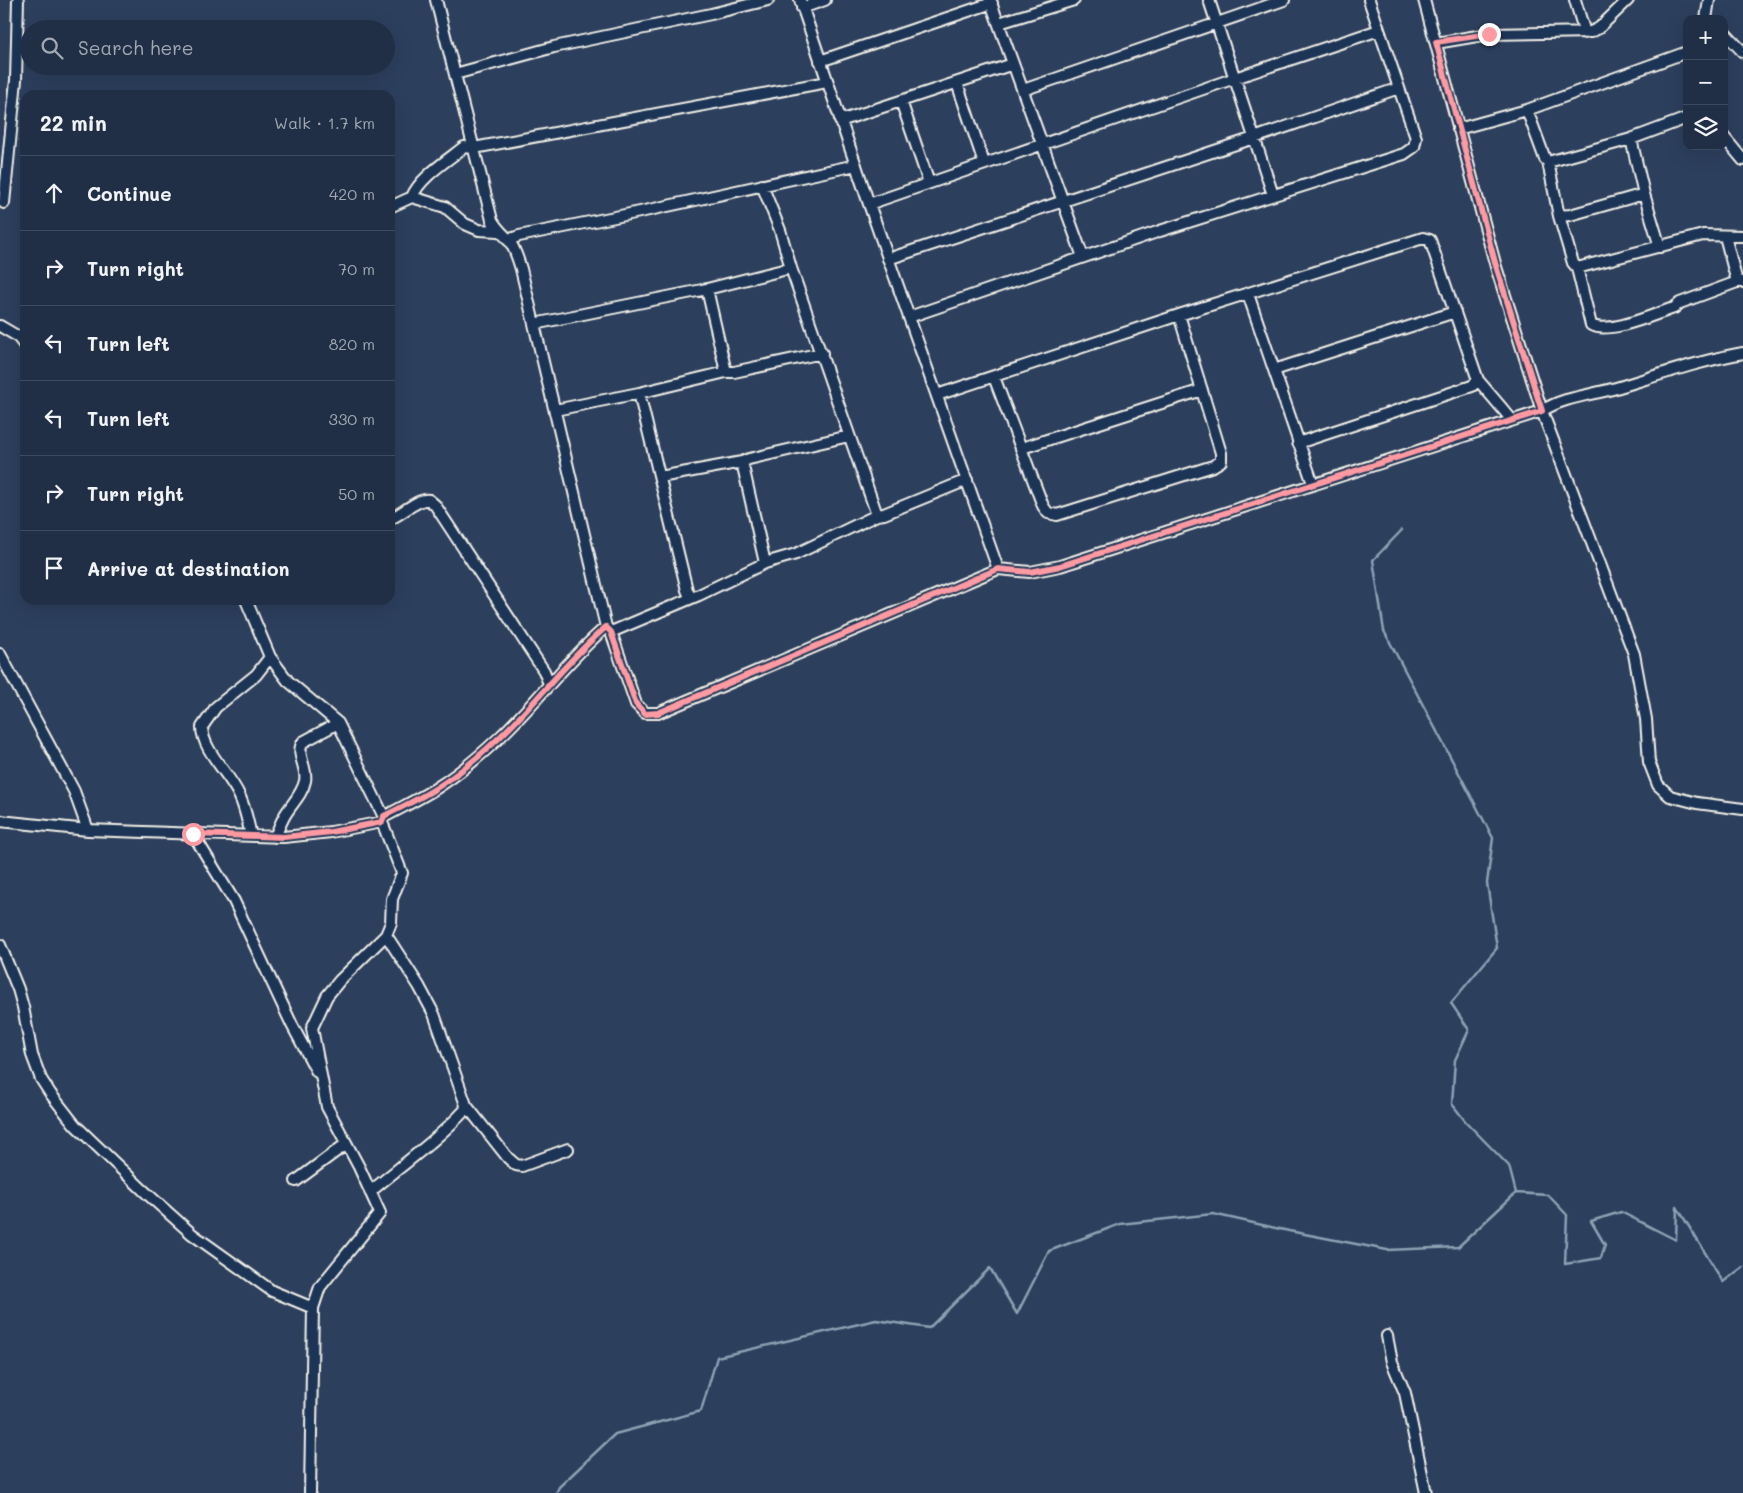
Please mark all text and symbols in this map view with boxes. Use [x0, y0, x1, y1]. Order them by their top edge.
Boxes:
map controls [1683, 15, 1728, 150]
button: + [1683, 15, 1728, 60]
search box [20, 20, 395, 75]
route end [1478, 23, 1501, 46]
icon: search [38, 34, 66, 62]
text: Search here [78, 35, 194, 60]
button: − [1683, 60, 1728, 105]
button: layers [1683, 105, 1728, 150]
text: 22 min [40, 109, 107, 136]
text: Walk · 1.7 km [274, 112, 375, 133]
icon: ahead [40, 179, 68, 207]
text: Continue [87, 181, 172, 206]
text: 420 m [329, 183, 375, 204]
icon: right [40, 254, 68, 282]
text: Turn right [87, 256, 184, 281]
text: 70 m [338, 258, 375, 279]
icon: left [40, 329, 68, 357]
text: Turn left [87, 331, 170, 356]
text: 820 m [329, 333, 375, 354]
icon: left [40, 404, 68, 432]
text: Turn left [87, 406, 170, 431]
text: 330 m [329, 408, 375, 429]
icon: right [40, 479, 68, 507]
text: Turn right [87, 481, 184, 506]
text: 50 m [338, 483, 375, 504]
icon: arrive [40, 554, 68, 582]
text: Arrive at destination [87, 556, 290, 581]
route start [182, 823, 205, 846]

